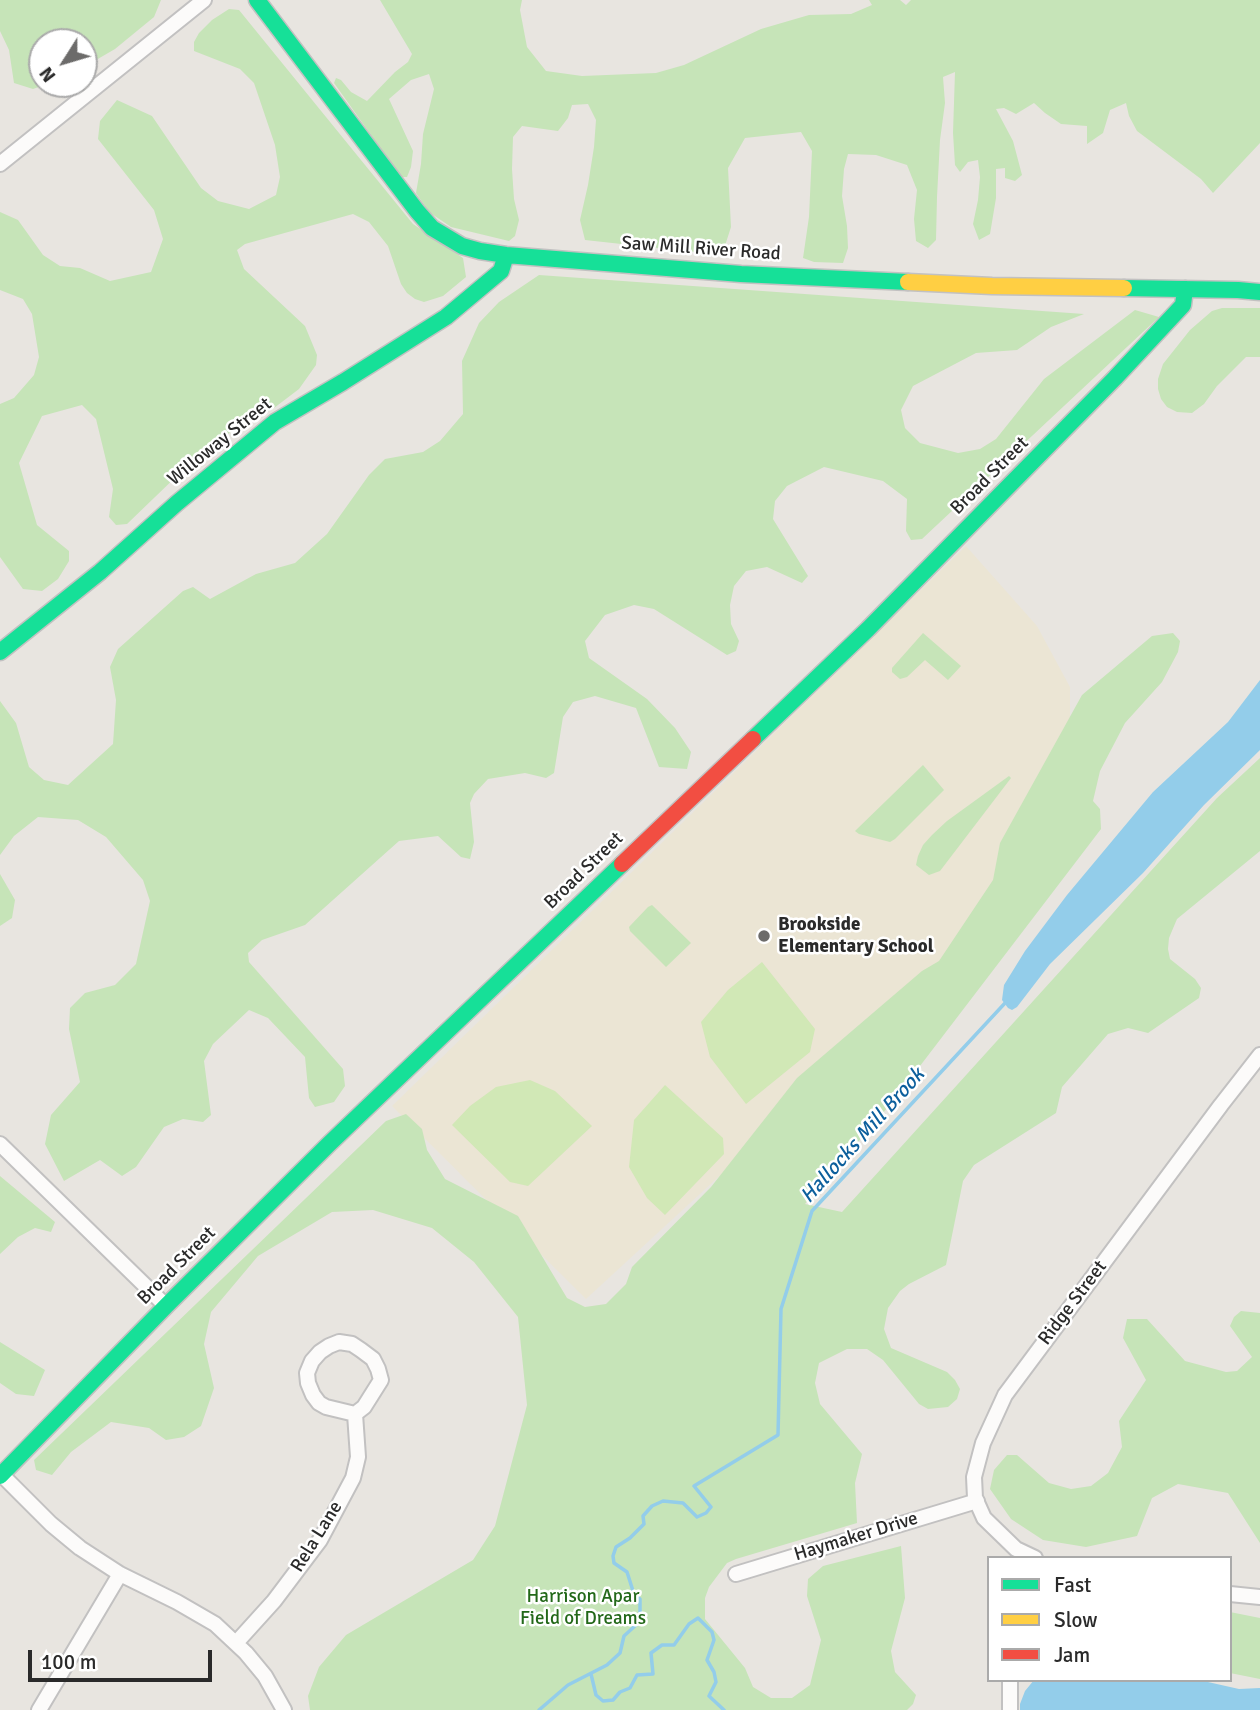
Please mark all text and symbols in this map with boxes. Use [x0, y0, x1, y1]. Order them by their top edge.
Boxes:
north arrow [28, 28, 98, 98]
text: N [34, 62, 61, 87]
street label: Saw Mill River Road [621, 232, 781, 266]
street label: Willoway Street [163, 393, 277, 491]
street label: Broad Street [946, 432, 1034, 520]
street label: Broad Street [540, 828, 628, 914]
place label: Brookside Elementary School [778, 914, 934, 958]
marker: Brookside Elementary School [756, 928, 772, 944]
water label: Hallocks Mill Brook [796, 1063, 930, 1209]
street label: Broad Street [133, 1222, 221, 1310]
street label: Ridge Street [1034, 1256, 1112, 1350]
street label: Rela Lane [286, 1497, 348, 1577]
street label: Haymaker Drive [791, 1507, 921, 1567]
legend [987, 1556, 1232, 1682]
text: Fast [1054, 1572, 1091, 1598]
park label: Harrison Apar Field of Dreams [520, 1586, 646, 1630]
text: Slow [1054, 1607, 1098, 1633]
scale bar [32, 1636, 215, 1680]
text: Jam [1054, 1642, 1090, 1668]
text: 100 m [41, 1649, 96, 1675]

